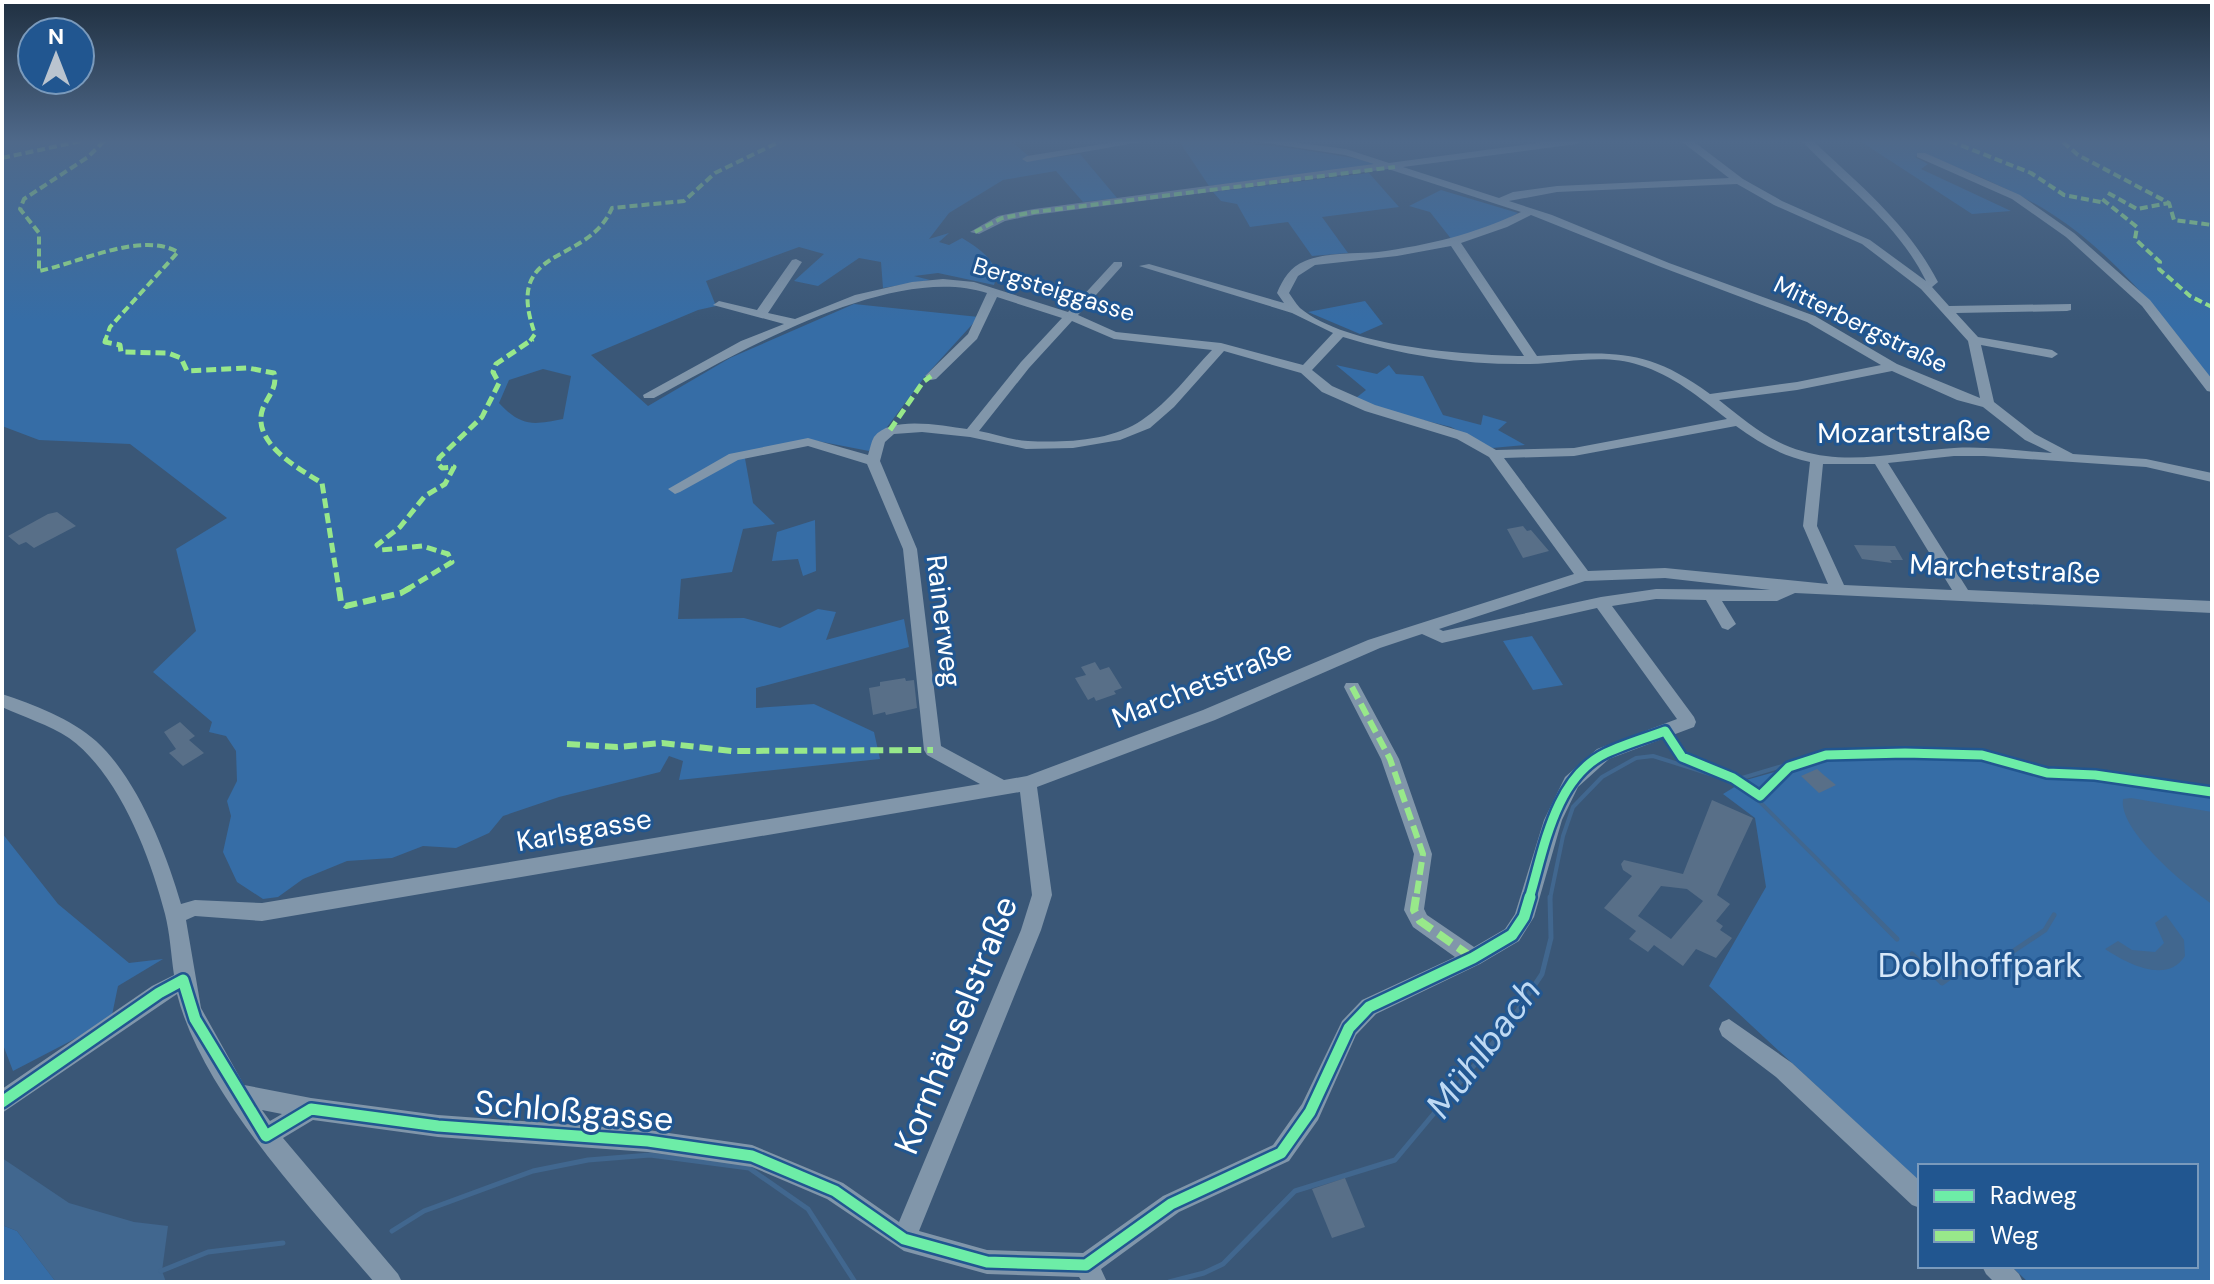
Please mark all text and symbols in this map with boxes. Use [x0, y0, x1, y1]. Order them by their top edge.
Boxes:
north arrow [16, 16, 96, 96]
text: N [48, 22, 64, 51]
street label: Bergsteiggasse [969, 250, 1139, 328]
street label: Mitterbergstraße [1769, 269, 1953, 379]
street label: Mozartstraße [1817, 412, 1991, 452]
street label: Marchetstraße [1909, 546, 2101, 592]
street label: Rainerweg [918, 553, 970, 689]
street label: Marchetstraße [1106, 631, 1298, 737]
street label: Karlsgasse [514, 800, 654, 860]
street label: Kornhäuselstraße [884, 889, 1028, 1161]
park label: Doblhoffpark [1878, 943, 2082, 988]
water label: Mühlbach [1415, 969, 1551, 1127]
street label: Schloßgasse [473, 1080, 675, 1142]
legend [1918, 1164, 2198, 1268]
text: Radweg [1990, 1180, 2077, 1211]
text: Weg [1990, 1220, 2039, 1251]

